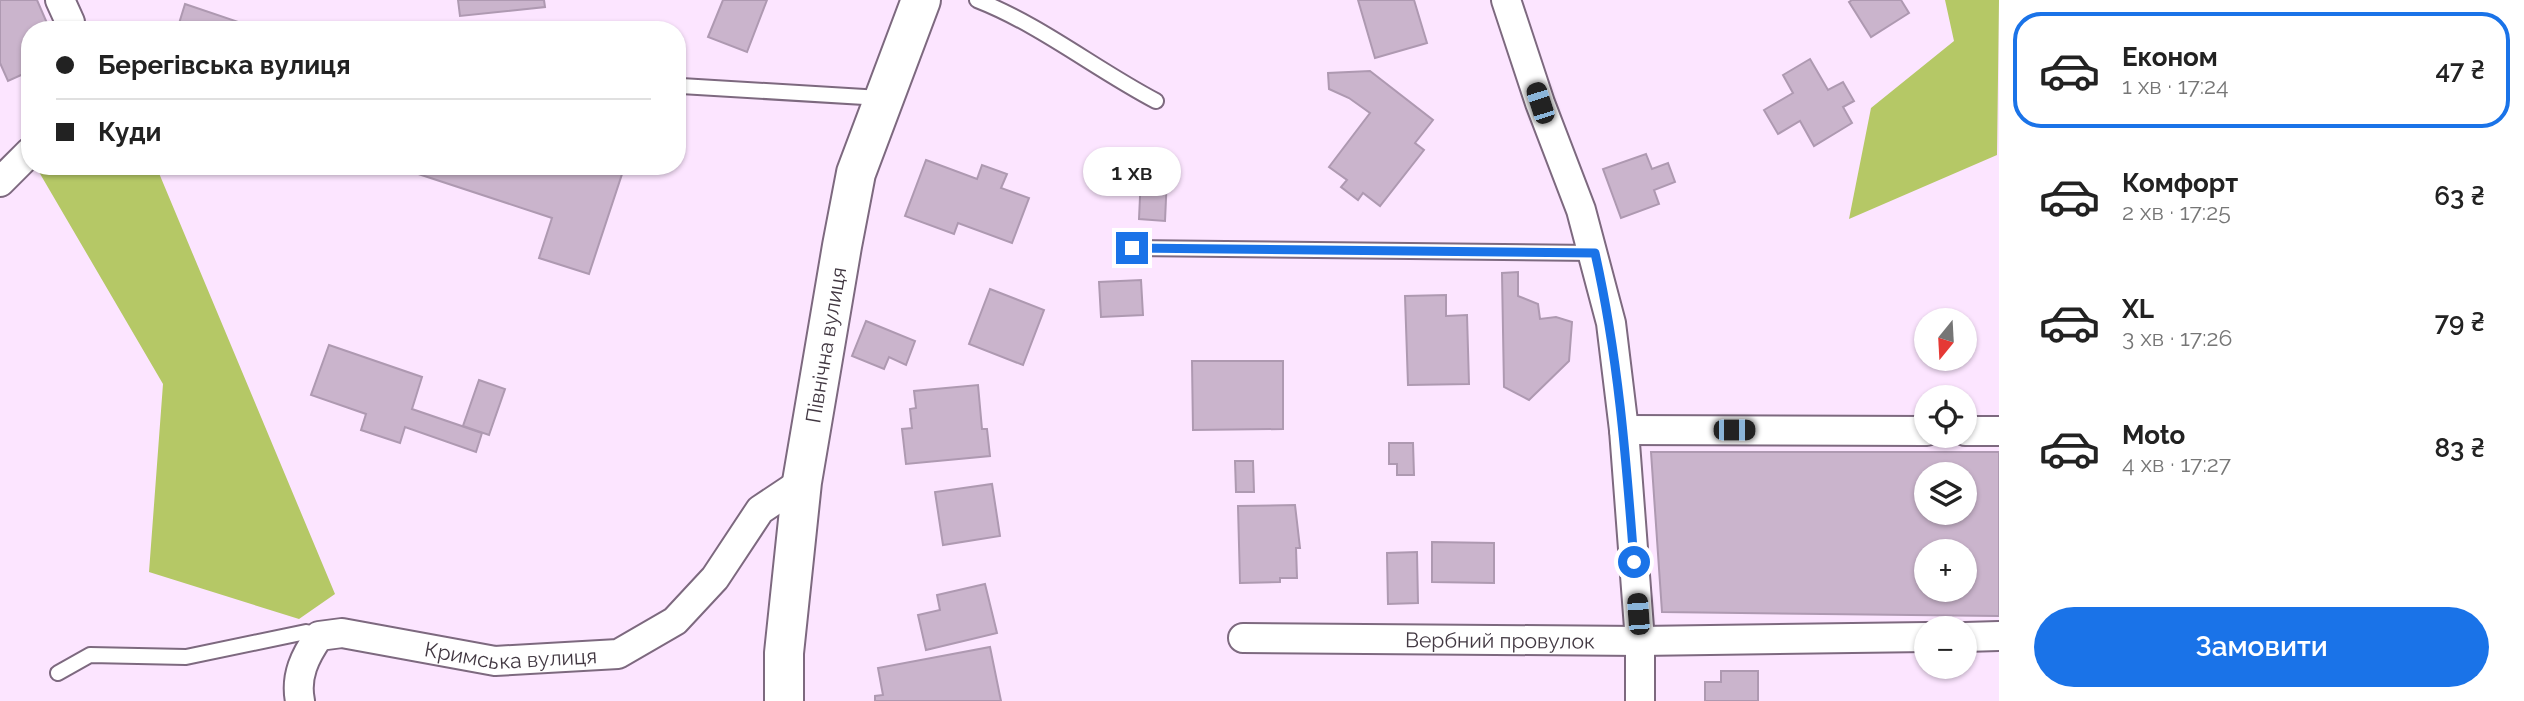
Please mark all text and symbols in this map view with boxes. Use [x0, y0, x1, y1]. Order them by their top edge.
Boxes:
icon: car [2038, 39, 2101, 102]
text: Економ [2122, 42, 2218, 72]
text: Берегівська вулиця [98, 50, 351, 80]
text: 47 ₴ [2435, 55, 2485, 85]
text: 1 хв · 17:24 [2122, 72, 2229, 99]
car [1524, 80, 1557, 126]
text: Куди [98, 117, 162, 147]
callout: 1 хв [1083, 146, 1181, 196]
text: 1 хв [1111, 158, 1153, 185]
icon: car [2038, 165, 2101, 228]
text: Комфорт [2122, 168, 2238, 198]
text: 63 ₴ [2434, 181, 2485, 211]
text: 2 хв · 17:25 [2122, 198, 2231, 225]
route end [1116, 232, 1148, 264]
street label: Північна вулиця [800, 265, 851, 425]
icon: car [2038, 291, 2101, 354]
text: XL [2122, 294, 2154, 324]
text: 79 ₴ [2435, 307, 2485, 337]
north arrow [1914, 308, 1978, 371]
map controls [1914, 308, 1977, 679]
text: 3 хв · 17:26 [2122, 324, 2232, 351]
button: locate [1914, 385, 1977, 448]
icon: car [2038, 417, 2101, 480]
car [1714, 420, 1756, 441]
text: Moto [2122, 420, 2185, 450]
text: 83 ₴ [2434, 433, 2485, 463]
text: 4 хв · 17:27 [2122, 450, 2231, 477]
button: layers [1914, 462, 1977, 525]
button: + [1914, 539, 1977, 602]
route start [1618, 546, 1650, 578]
car [1627, 592, 1650, 636]
button: Замовити [2034, 607, 2489, 687]
button: − [1914, 616, 1977, 679]
street label: Вербний провулок [1405, 627, 1595, 653]
street label: Кримська вулиця [423, 636, 598, 674]

